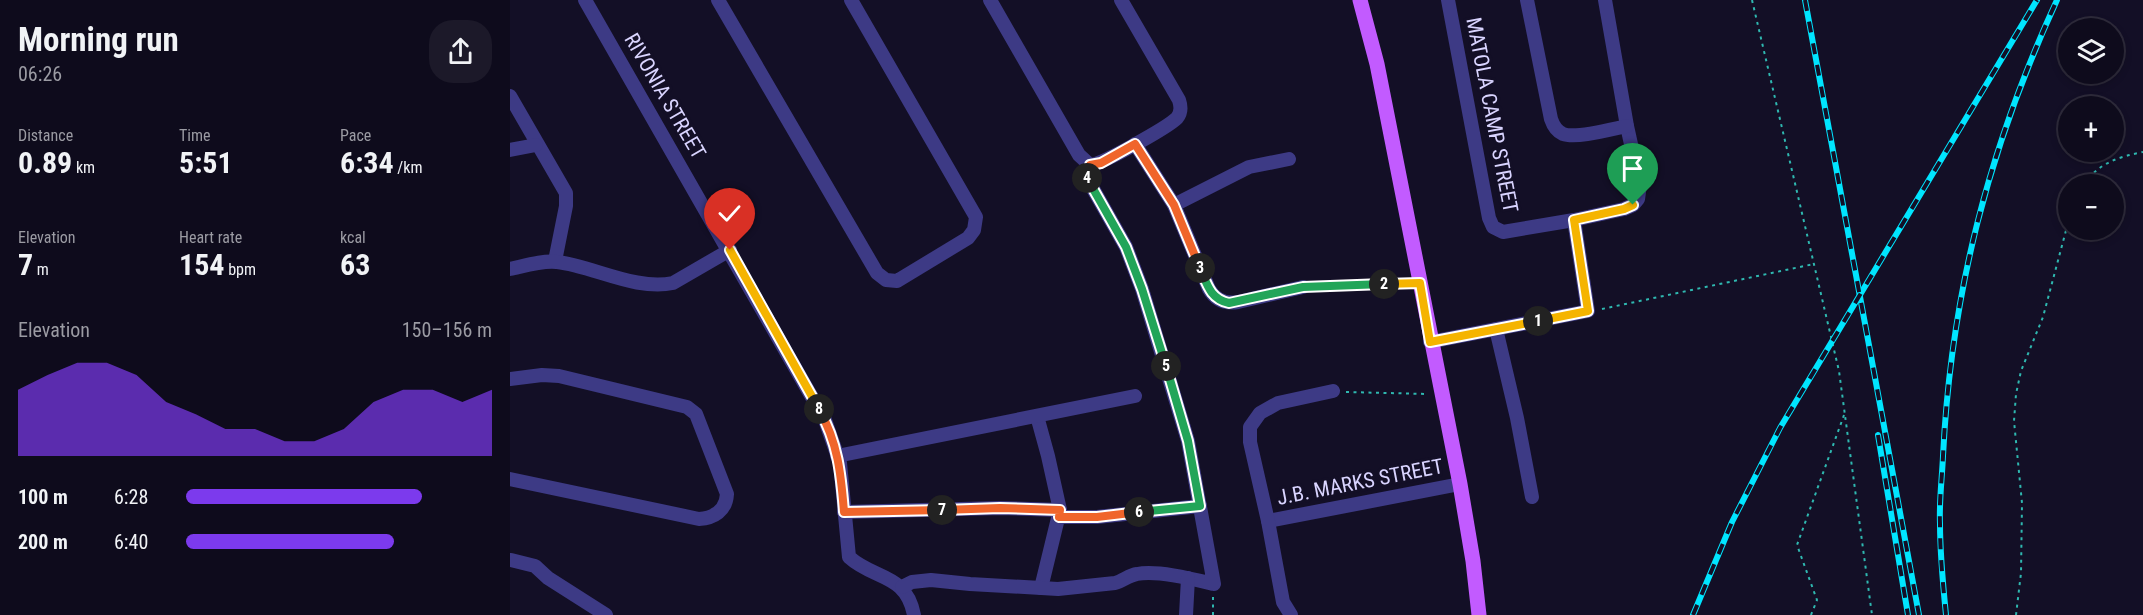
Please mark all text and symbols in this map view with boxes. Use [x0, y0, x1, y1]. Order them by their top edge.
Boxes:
street label: MATOLA CAMP STREET [1461, 15, 1523, 215]
map controls [2058, 18, 2124, 240]
button: layers [2058, 18, 2124, 84]
text: Morning run [18, 20, 179, 59]
button: share [429, 20, 492, 83]
street label: RIVONIA STREET [619, 29, 711, 163]
text: 06:26 [18, 62, 62, 86]
button: + [2058, 96, 2124, 162]
text: Distance [18, 126, 73, 145]
text: Time [179, 126, 211, 145]
text: Pace [340, 126, 371, 145]
pin [1607, 143, 1658, 205]
text: 0.89 [18, 145, 72, 180]
text: 5:51 [179, 145, 233, 180]
text: 6:34 [340, 145, 394, 180]
icon: arrive [1616, 152, 1649, 185]
text: km [72, 158, 95, 177]
text: /km [394, 158, 423, 177]
pin: 4 [1072, 163, 1102, 193]
text: 4 [1083, 168, 1091, 187]
button: − [2058, 174, 2124, 240]
pin [704, 188, 755, 250]
icon: check [713, 197, 746, 230]
text: Elevation [18, 228, 76, 247]
text: Heart rate [179, 228, 242, 247]
text: kcal [340, 228, 366, 247]
text: 7 [18, 247, 33, 282]
text: 154 [179, 247, 224, 282]
text: 63 [340, 247, 370, 282]
pin: 3 [1185, 253, 1215, 283]
text: 3 [1196, 258, 1204, 277]
text: m [33, 260, 49, 279]
text: bpm [224, 260, 256, 279]
pin: 2 [1369, 269, 1399, 299]
text: 2 [1380, 274, 1388, 293]
pin: 1 [1523, 306, 1553, 336]
text: 1 [1534, 311, 1542, 330]
text: Elevation [18, 318, 90, 342]
text: 150–156 m [402, 318, 492, 342]
pin: 5 [1151, 351, 1181, 381]
text: 5 [1162, 356, 1170, 375]
pin: 8 [804, 394, 834, 424]
text: 8 [815, 399, 823, 418]
street label: J.B. MARKS STREET [1275, 454, 1445, 510]
text: 100 m [18, 485, 68, 509]
text: 6:28 [114, 485, 148, 509]
pin: 7 [927, 495, 957, 525]
pin: 6 [1124, 497, 1154, 527]
text: 7 [938, 500, 946, 519]
text: 6 [1135, 502, 1143, 521]
text: 200 m [18, 530, 68, 554]
text: 6:40 [114, 530, 148, 554]

